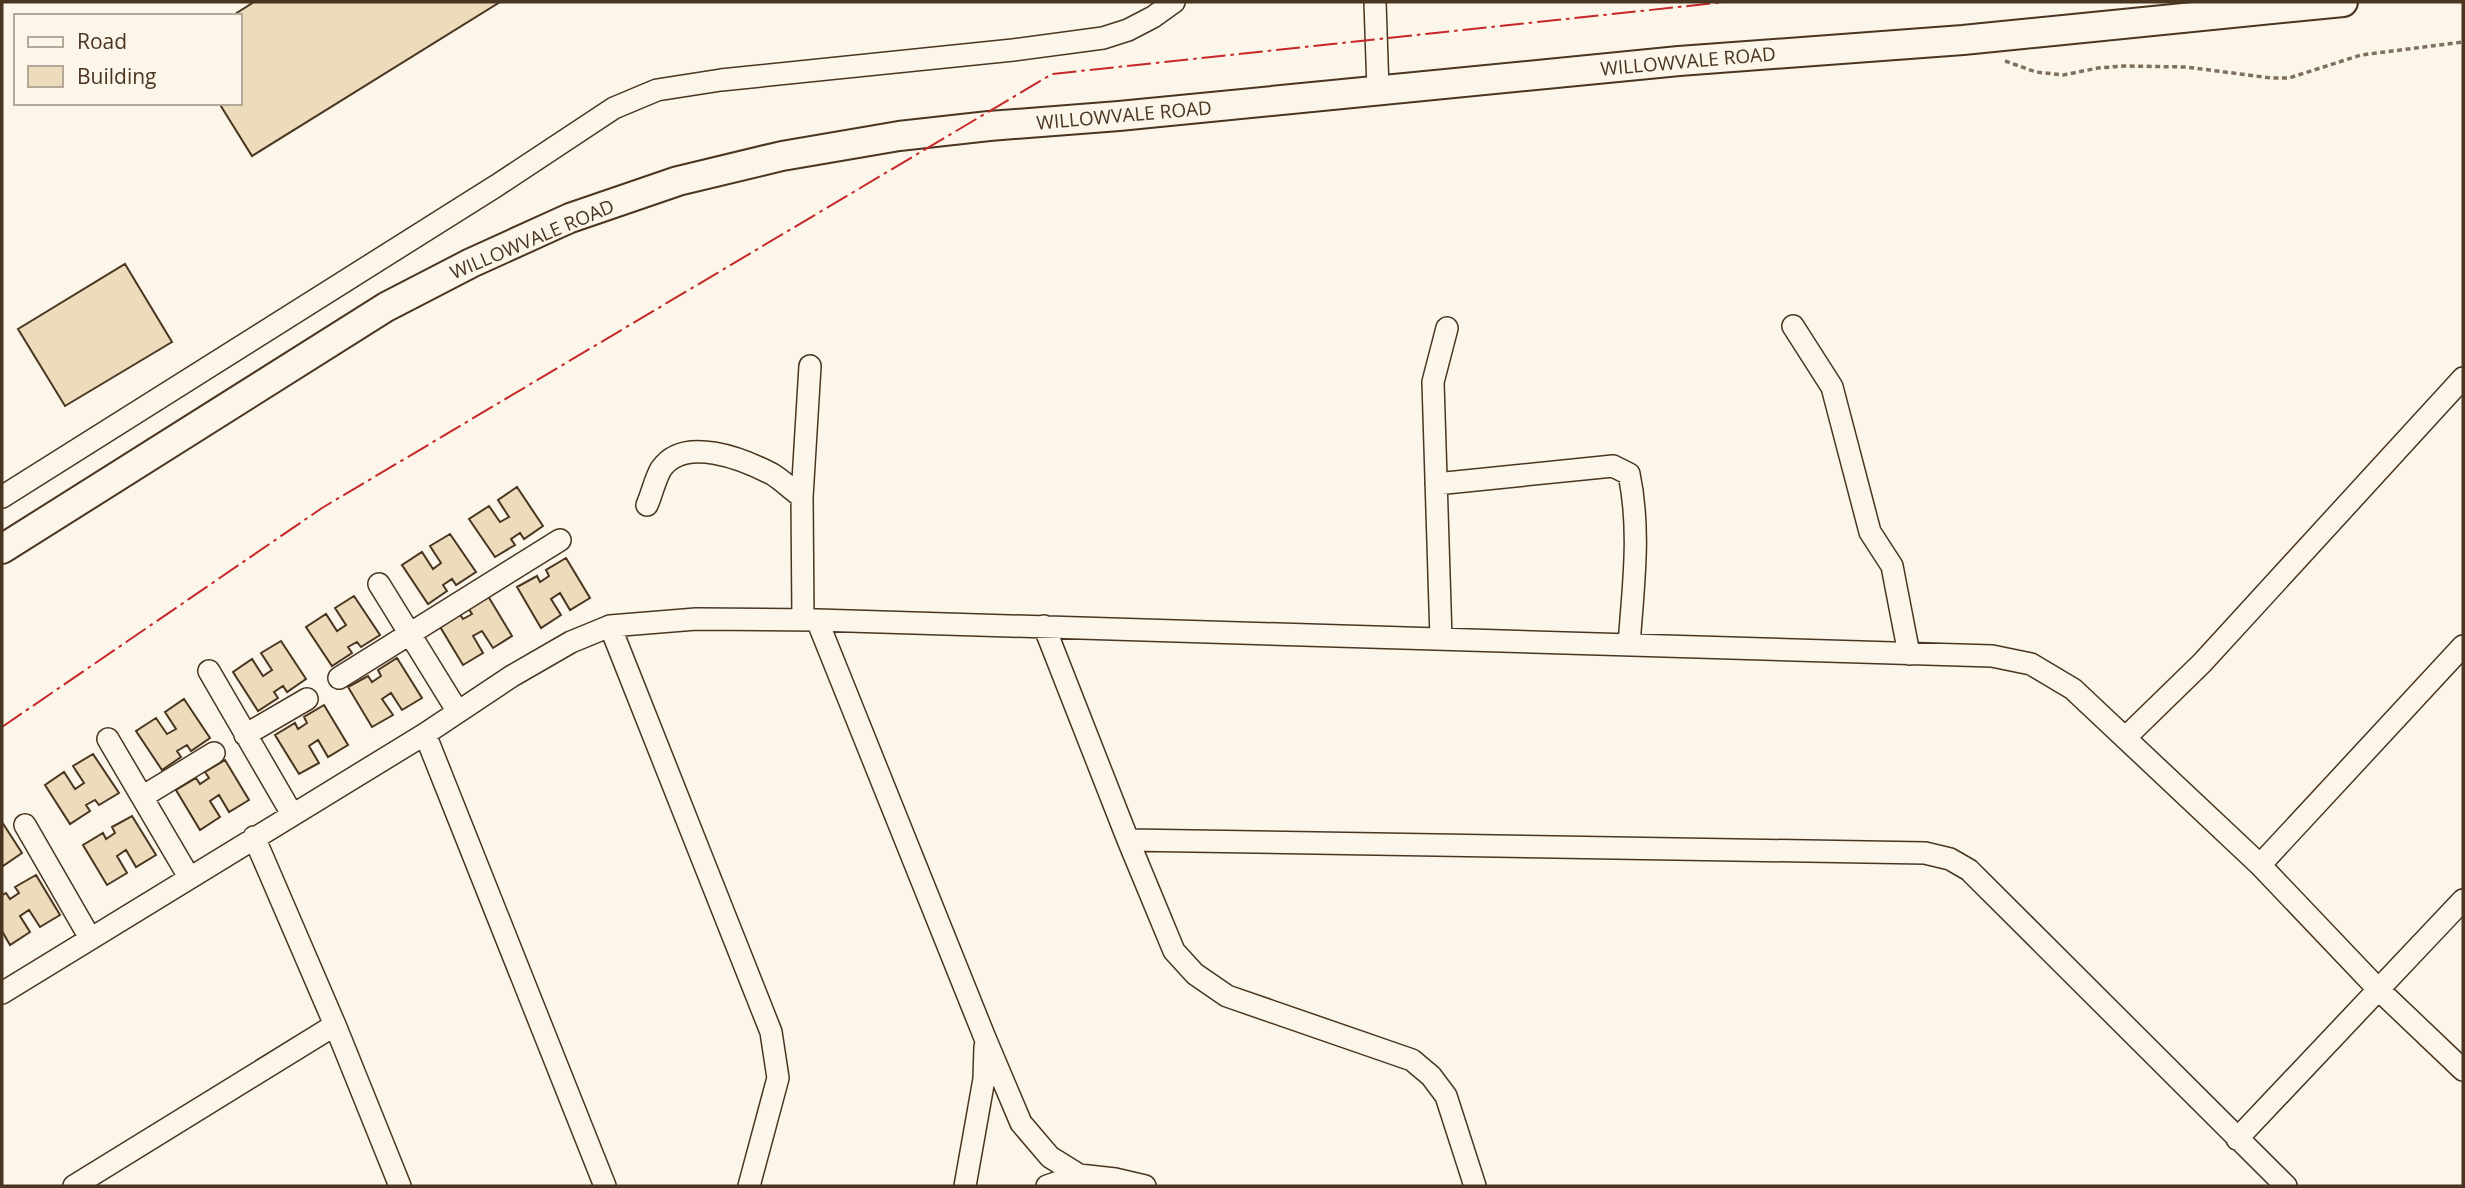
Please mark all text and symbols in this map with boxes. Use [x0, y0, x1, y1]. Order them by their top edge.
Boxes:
legend [14, 14, 242, 105]
text: Road [77, 27, 127, 55]
street label: WILLOWVALE ROAD [1599, 40, 1777, 82]
text: Building [77, 62, 156, 90]
street label: WILLOWVALE ROAD [1035, 94, 1213, 136]
street label: WILLOWVALE ROAD [446, 193, 618, 285]

